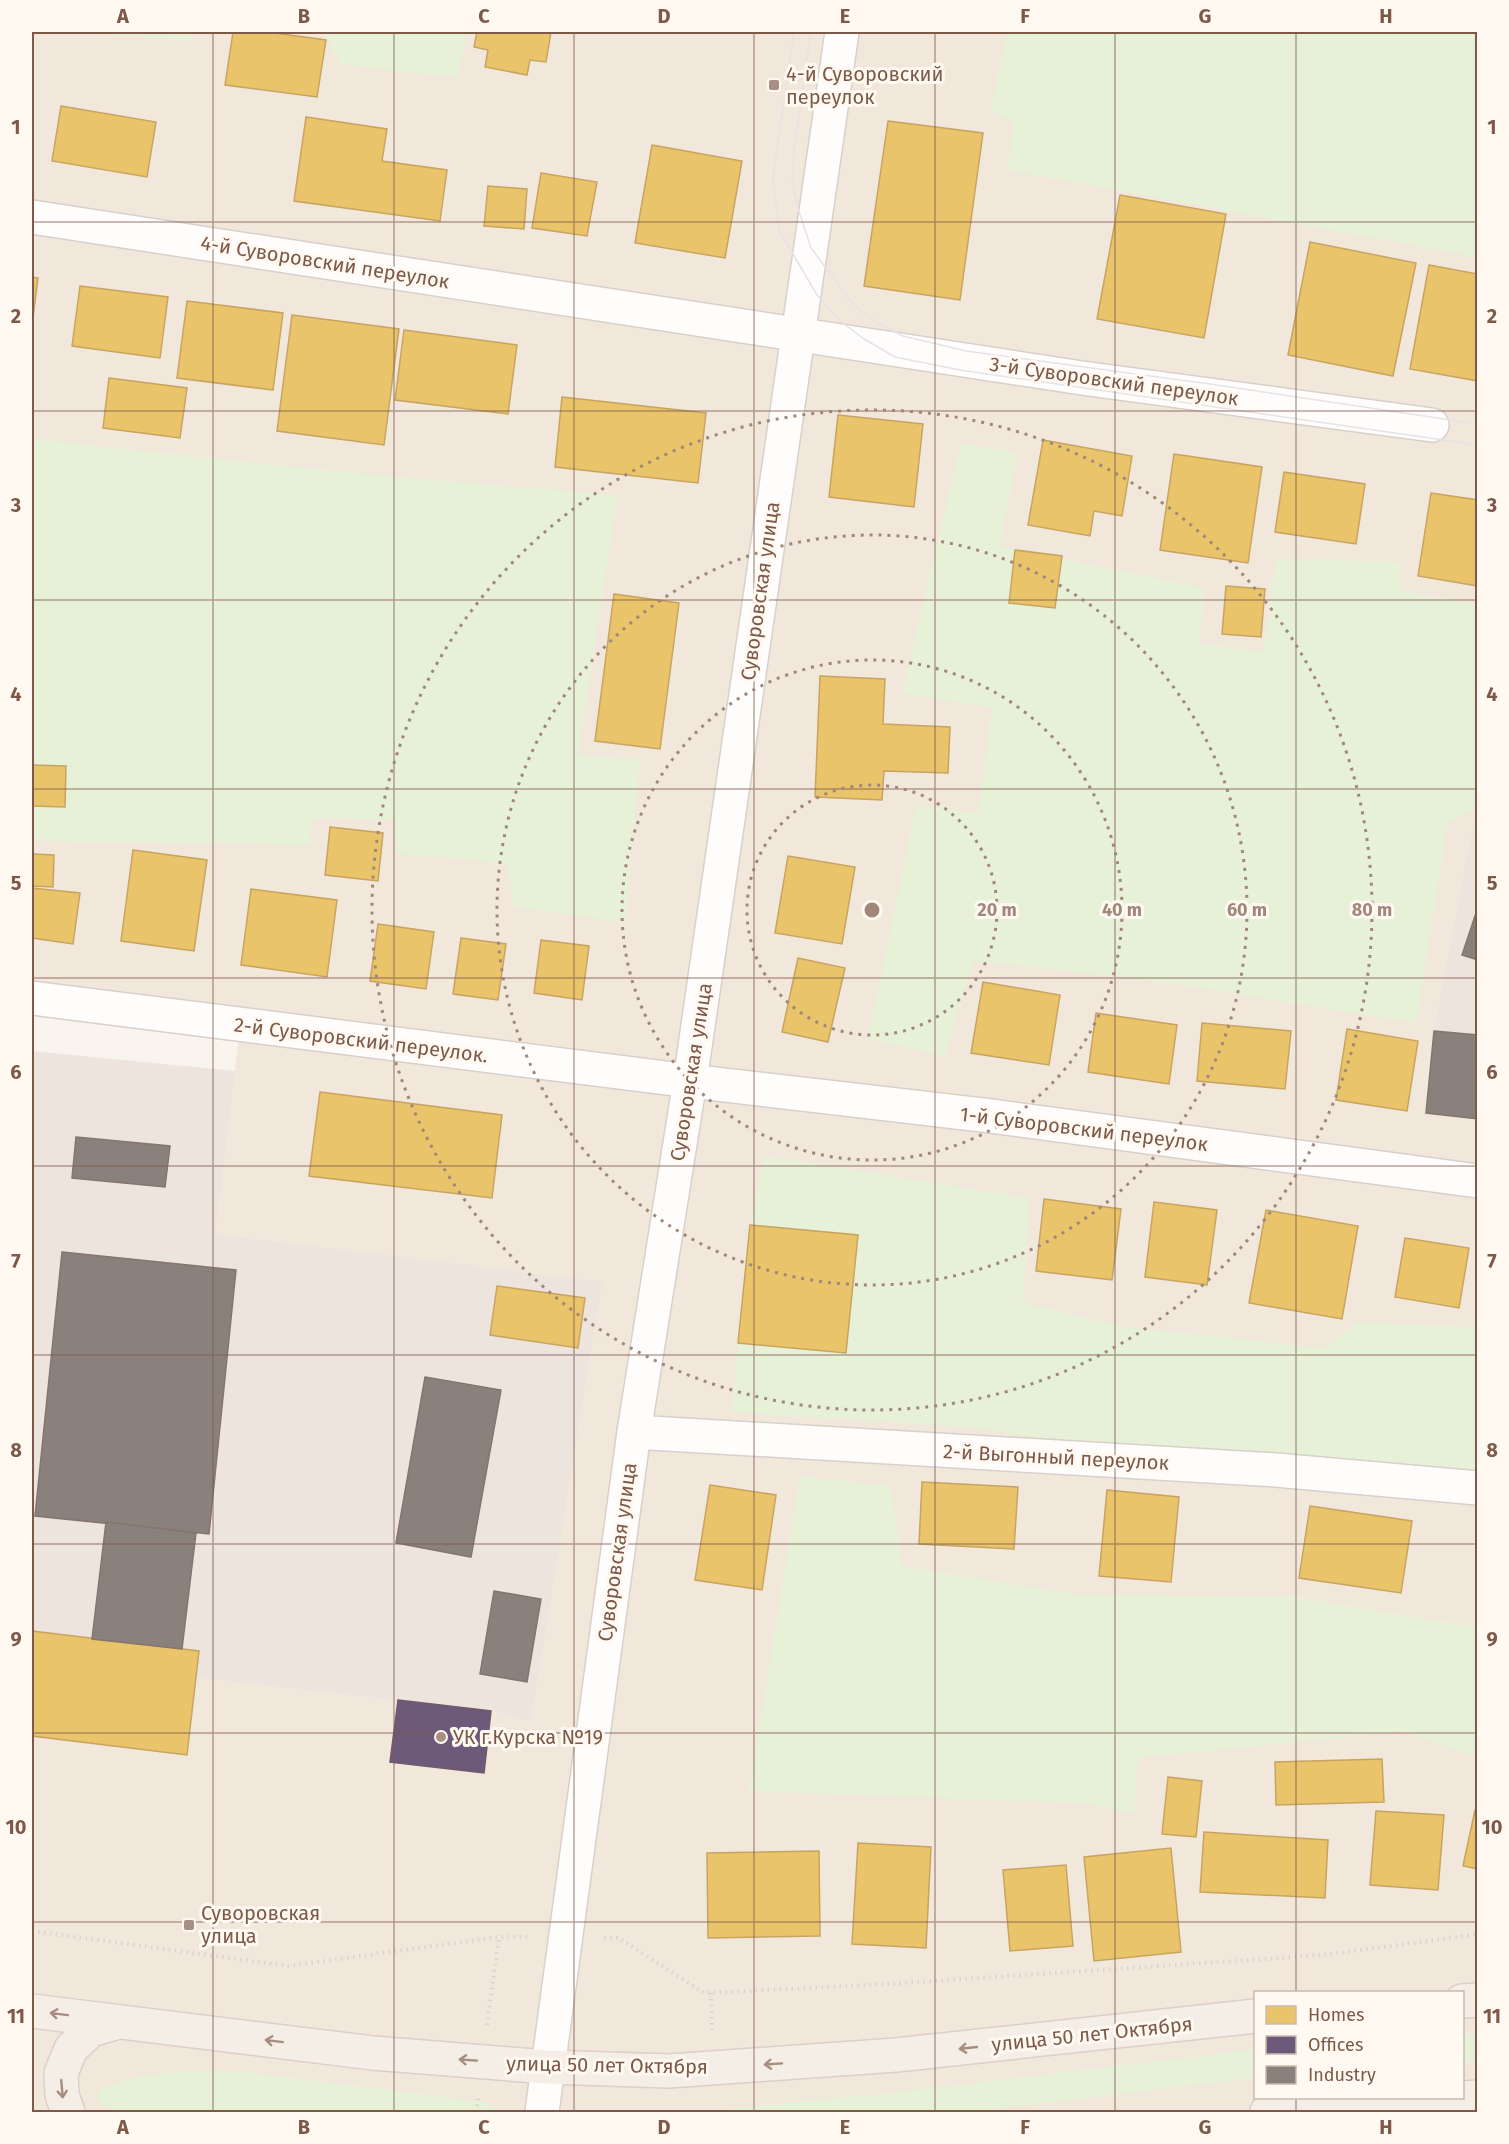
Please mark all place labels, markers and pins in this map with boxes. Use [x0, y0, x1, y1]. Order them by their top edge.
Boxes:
place label: 4-й Суворовский переулок [786, 62, 944, 109]
marker: 4-й Суворовский переулок [767, 78, 781, 92]
centre of rings [862, 900, 882, 920]
place label: УК г.Курска №19 [453, 1725, 603, 1749]
marker: УК г.Курска №19 [434, 1730, 448, 1744]
place label: Суворовская улица [201, 1901, 320, 1948]
marker: Суворовская улица [182, 1918, 196, 1932]

